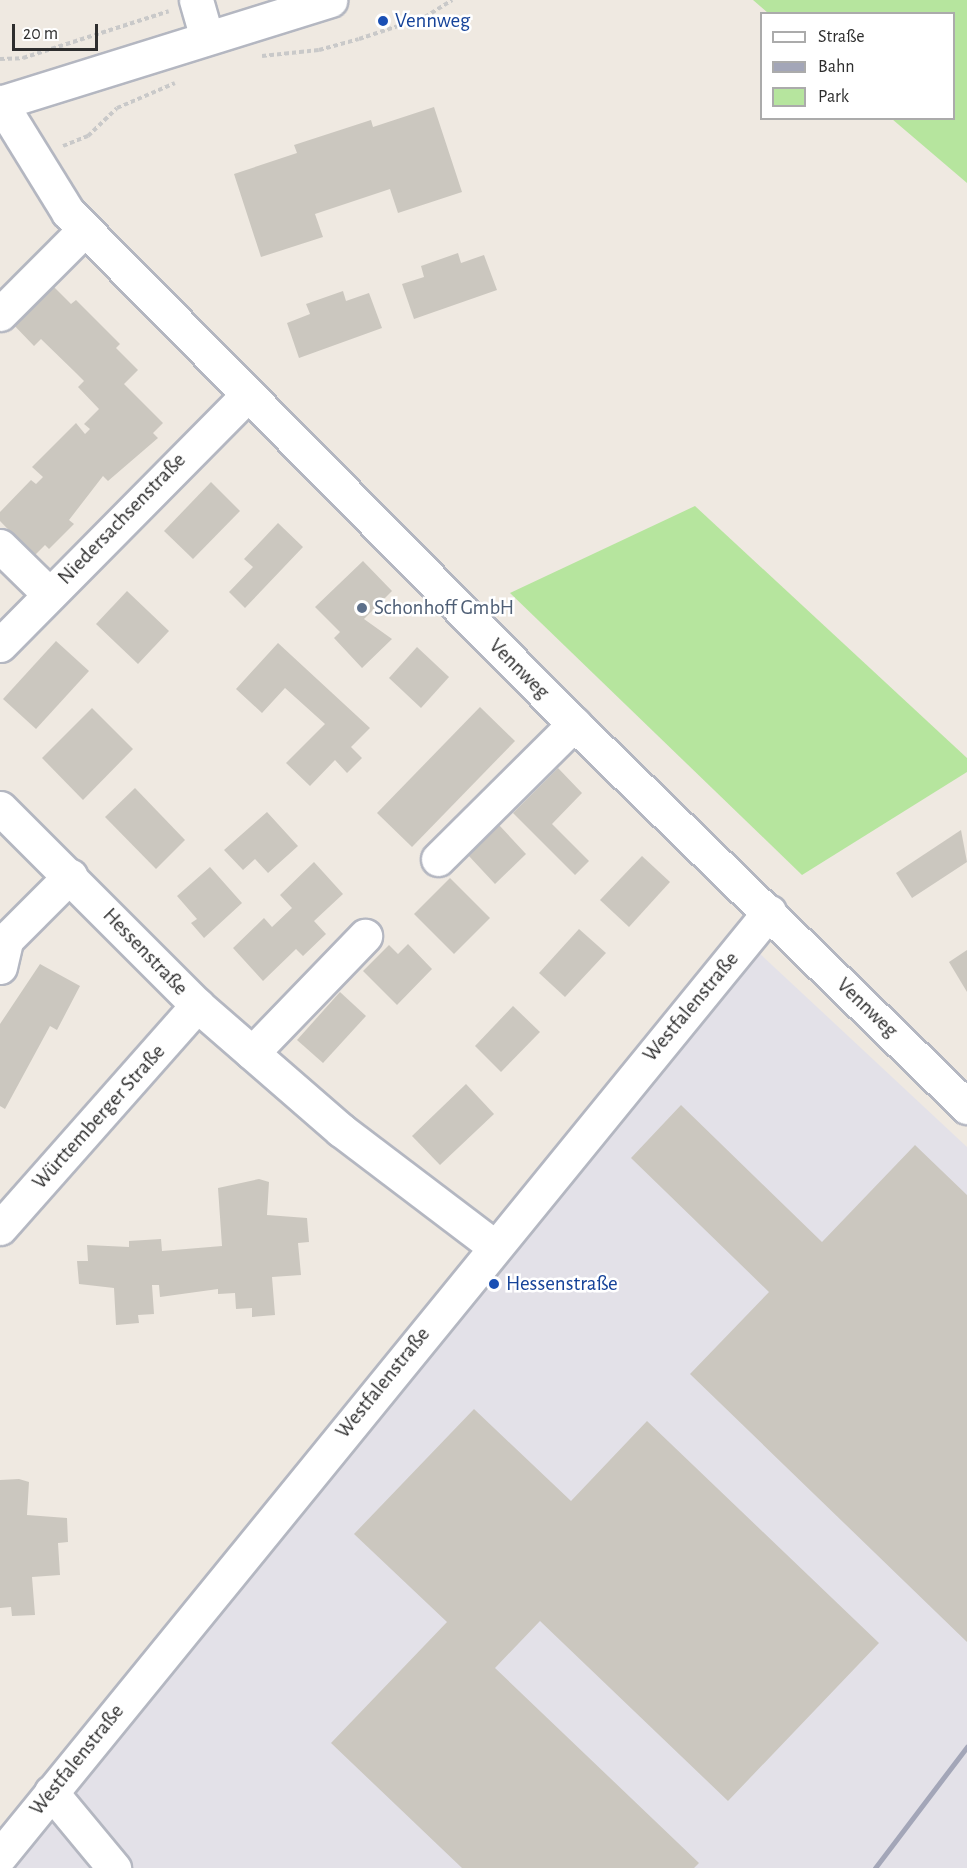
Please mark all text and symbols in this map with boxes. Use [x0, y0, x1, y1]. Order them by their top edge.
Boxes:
place label: Vennweg [395, 8, 470, 34]
scale bar [15, 12, 100, 50]
legend [760, 12, 955, 120]
marker: Vennweg [376, 14, 390, 28]
text: 20 m [23, 25, 58, 43]
text: Straße [818, 28, 864, 46]
text: Bahn [818, 58, 854, 76]
text: Park [818, 88, 849, 106]
street label: Niedersachsenstraße [53, 448, 191, 590]
place label: Schonhoff GmbH [374, 595, 514, 621]
marker: Schonhoff GmbH [355, 601, 369, 615]
street label: Vennweg [483, 633, 555, 705]
street label: Hessenstraße [97, 903, 193, 1001]
street label: Westfalenstraße [638, 947, 744, 1067]
street label: Vennweg [831, 973, 903, 1043]
street label: Württemberger Straße [27, 1039, 171, 1195]
place label: Hessenstraße [506, 1271, 618, 1297]
marker: Hessenstraße [487, 1277, 501, 1291]
street label: Westfalenstraße [331, 1322, 435, 1444]
street label: Westfalenstraße [25, 1699, 129, 1821]

